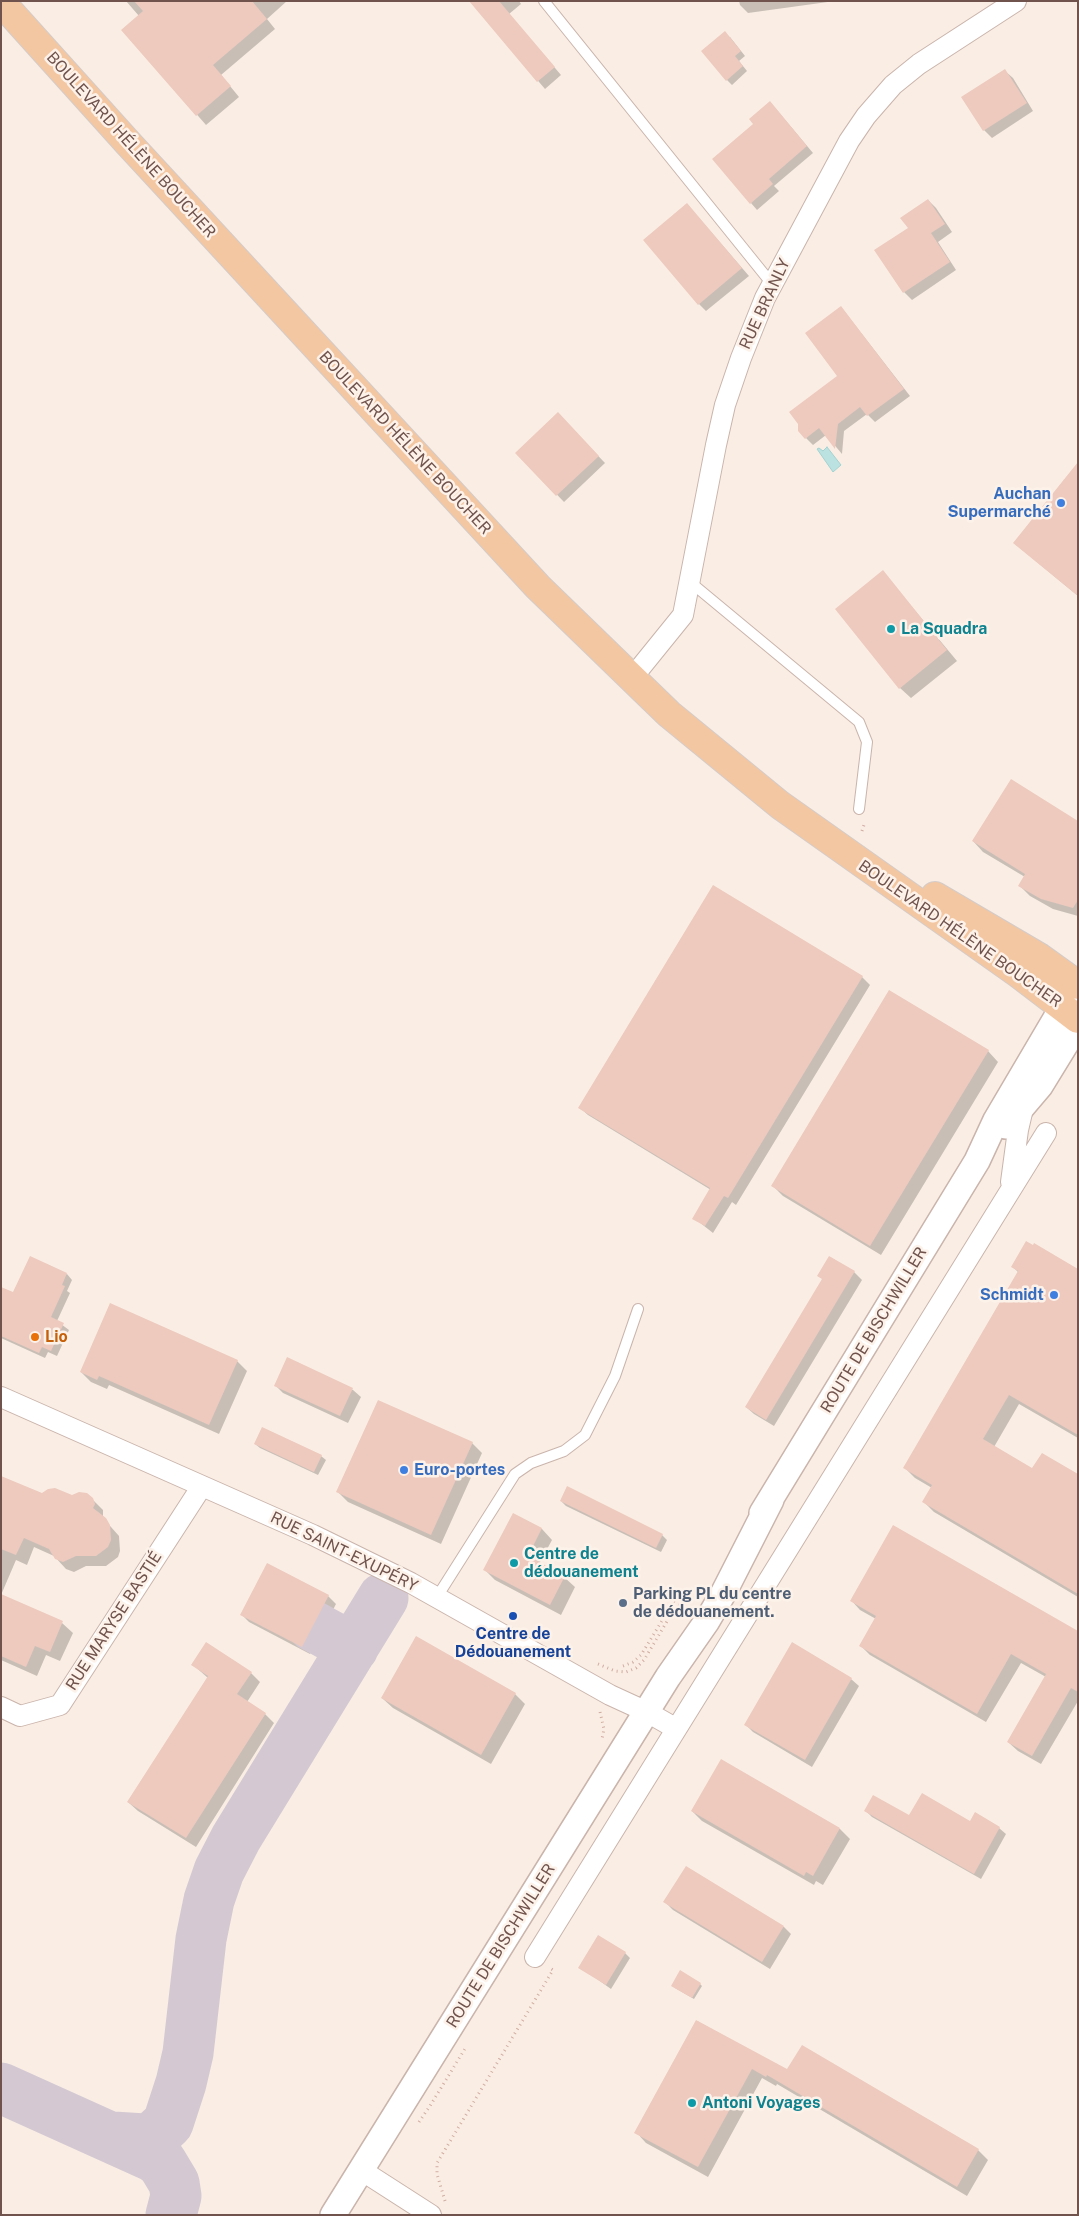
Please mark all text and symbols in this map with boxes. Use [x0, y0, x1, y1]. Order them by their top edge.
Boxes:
street label: BOULEVARD HÉLÈNE BOUCHER [42, 48, 220, 242]
street label: RUE BRANLY [736, 255, 794, 353]
street label: BOULEVARD HÉLÈNE BOUCHER [315, 347, 495, 539]
place label: Auchan Supermarché [948, 484, 1051, 522]
marker: Auchan Supermarché [1055, 497, 1067, 509]
place label: La Squadra [901, 619, 987, 639]
marker: La Squadra [885, 623, 897, 635]
street label: BOULEVARD HÉLÈNE BOUCHER [855, 856, 1065, 1012]
street label: ROUTE DE BISCHWILLER [817, 1244, 931, 1416]
place label: Schmidt [980, 1285, 1044, 1305]
marker: Schmidt [1048, 1289, 1060, 1301]
place label: Lio [45, 1327, 68, 1347]
marker: Lio [29, 1331, 41, 1343]
place label: Euro-portes [414, 1460, 505, 1480]
marker: Euro-portes [398, 1464, 410, 1476]
street label: RUE SAINT-EXUPÉRY [267, 1508, 421, 1596]
place label: Centre de dédouanement [524, 1544, 639, 1582]
street label: RUE MARYSE BASTIÉ [62, 1548, 166, 1694]
marker: Centre de dédouanement [508, 1557, 520, 1569]
place label: Parking PL du centre de dédouanement. [633, 1584, 791, 1622]
marker: Parking PL du centre de dédouanement. [617, 1597, 629, 1609]
marker: Centre de Dédouanement [507, 1610, 519, 1622]
place label: Centre de Dédouanement [455, 1624, 571, 1662]
street label: ROUTE DE BISCHWILLER [443, 1860, 559, 2032]
place label: Antoni Voyages [702, 2093, 820, 2113]
marker: Antoni Voyages [686, 2097, 698, 2109]

